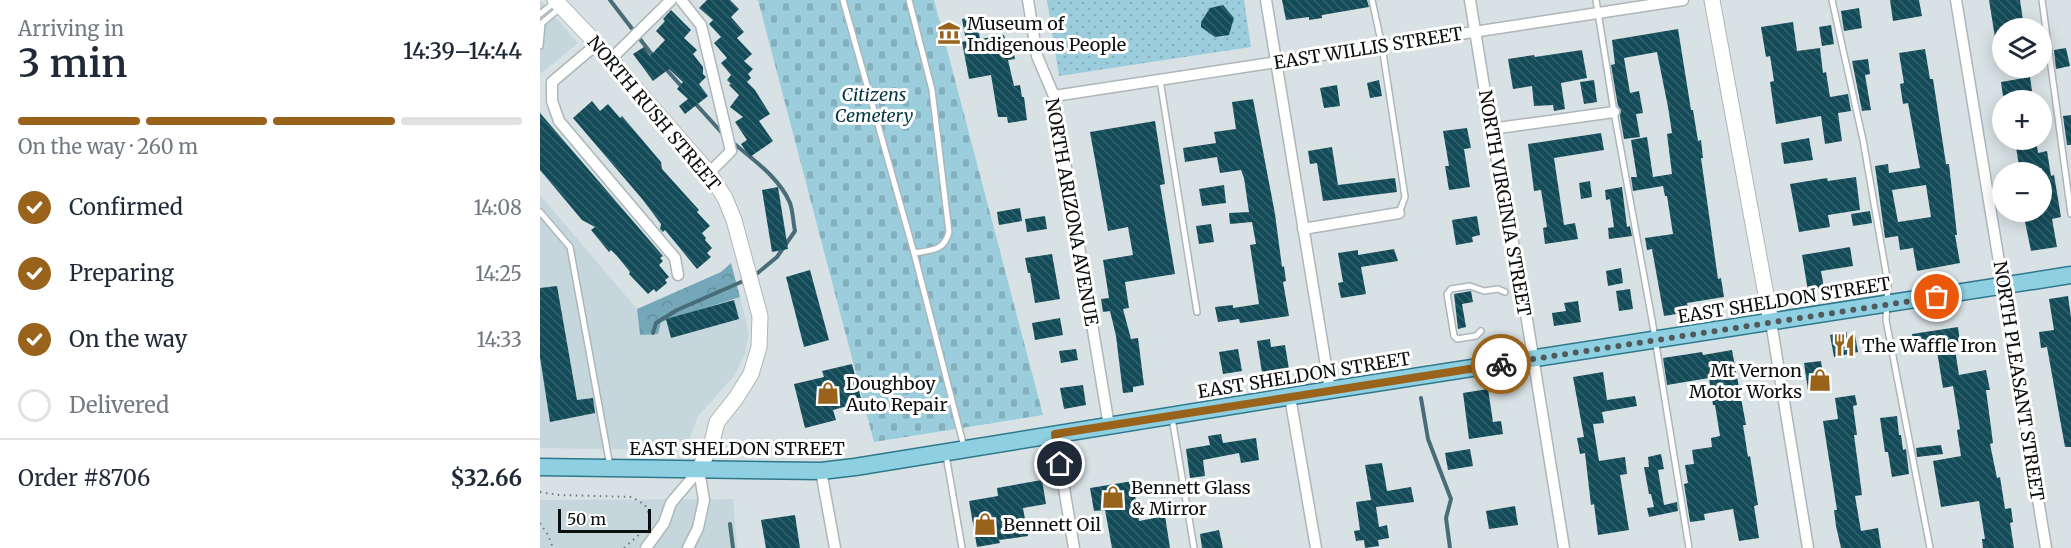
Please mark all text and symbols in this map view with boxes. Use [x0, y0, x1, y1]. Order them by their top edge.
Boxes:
place label: Museum of Indigenous People [967, 12, 1126, 56]
text: Arriving in [18, 16, 124, 41]
map controls [1992, 18, 2052, 222]
button: layers [1992, 18, 2052, 78]
museum icon: Museum of Indigenous People [936, 20, 962, 46]
street label: EAST WILLIS STREET [1272, 22, 1464, 74]
street label: NORTH RUSH STREET [582, 31, 726, 196]
text: 14:39–14:44 [403, 37, 522, 65]
text: 3 min [18, 39, 127, 88]
park label: Citizens Cemetery [835, 83, 913, 127]
street label: NORTH VIRGINIA STREET [1474, 88, 1536, 318]
button: + [1992, 90, 2052, 150]
street label: NORTH ARIZONA AVENUE [1041, 96, 1103, 328]
text: On the way · 260 m [18, 134, 198, 159]
button: − [1992, 162, 2052, 222]
icon: check [18, 191, 51, 224]
text: Confirmed [69, 193, 183, 221]
text: 14:08 [473, 195, 522, 220]
icon: check [18, 257, 51, 290]
text: Preparing [69, 259, 174, 287]
street label: NORTH PLEASANT STREET [1989, 259, 2049, 503]
text: 14:25 [475, 261, 522, 286]
pin [1911, 271, 1962, 322]
street label: EAST SHELDON STREET [1676, 272, 1893, 328]
icon: bag [1920, 280, 1953, 313]
icon: check [18, 323, 51, 356]
text: On the way [69, 325, 187, 353]
text: 14:33 [477, 327, 522, 352]
restaurant icon: The Waffle Iron [1831, 332, 1857, 358]
courier [1471, 334, 1531, 394]
place label: The Waffle Iron [1862, 334, 1997, 357]
street label: EAST SHELDON STREET [1196, 347, 1413, 403]
icon: bike [1485, 348, 1518, 381]
place label: Mt Vernon Motor Works [1689, 359, 1802, 403]
shop icon: Mt Vernon Motor Works [1807, 367, 1833, 393]
place label: Doughboy Auto Repair [845, 372, 948, 416]
shop icon: Doughboy Auto Repair [815, 380, 841, 406]
text: Delivered [69, 391, 169, 419]
street label: EAST SHELDON STREET [629, 437, 845, 460]
pin [1034, 438, 1085, 489]
icon: home [1043, 447, 1076, 480]
text: Order #8706 [18, 464, 150, 492]
text: $32.66 [450, 464, 522, 492]
place label: Bennett Glass & Mirror [1131, 476, 1251, 520]
shop icon: Bennett Glass & Mirror [1100, 484, 1126, 510]
scale bar [558, 506, 651, 534]
text: 50 m [567, 509, 606, 529]
shop icon: Bennett Oil [972, 511, 998, 537]
place label: Bennett Oil [1003, 513, 1101, 536]

